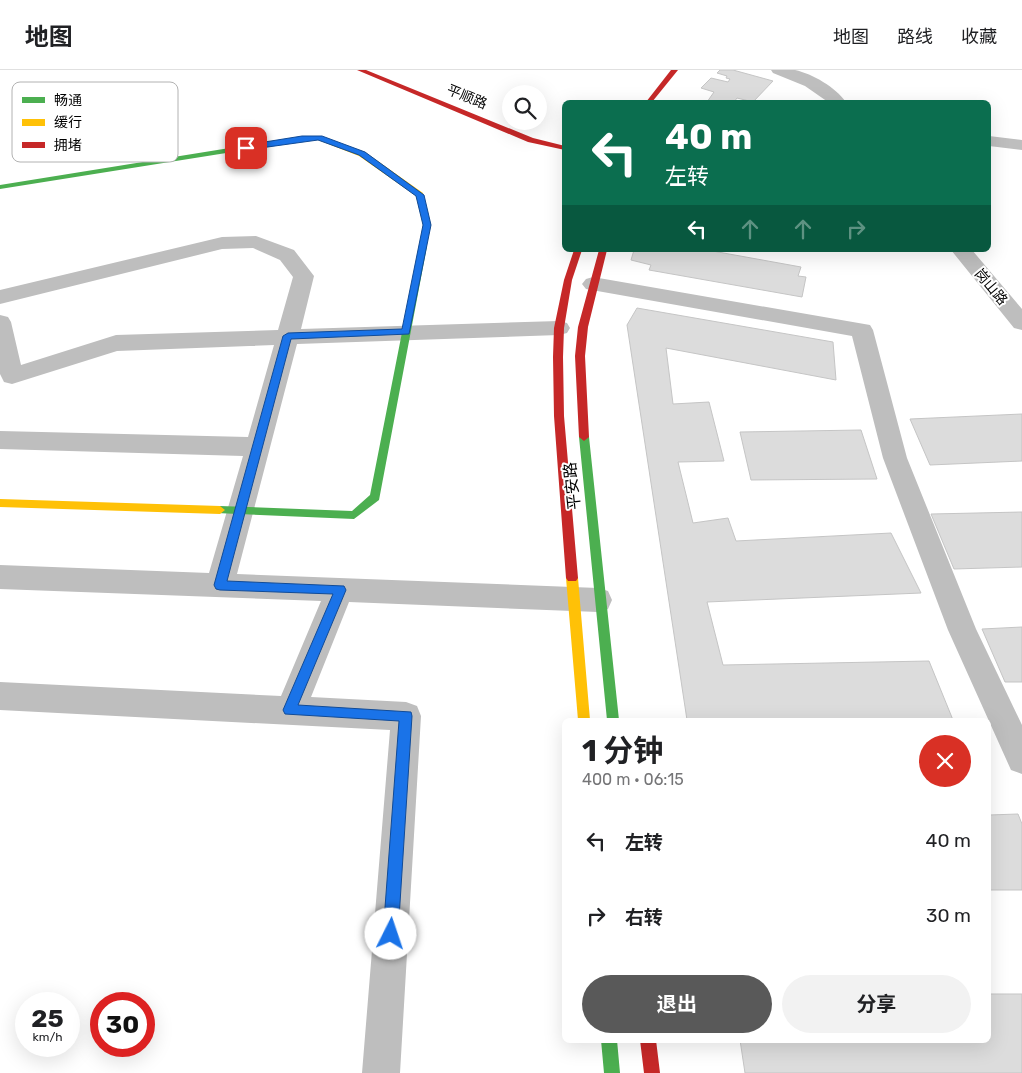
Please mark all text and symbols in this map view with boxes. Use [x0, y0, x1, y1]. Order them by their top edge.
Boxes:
text: 地图 [25, 23, 73, 51]
text: 地图 [833, 26, 869, 48]
text: 路线 [897, 26, 933, 48]
text: 收藏 [961, 26, 997, 48]
street label: 平顺路 [444, 81, 490, 113]
legend [12, 82, 178, 162]
map controls [502, 85, 547, 130]
button: search [502, 85, 547, 130]
text: 畅通 [54, 92, 82, 109]
text: 缓行 [54, 114, 82, 131]
text: 40 m [665, 116, 752, 158]
icon: left [582, 120, 647, 185]
pin [225, 127, 267, 169]
icon: arrive [232, 134, 260, 162]
text: 拥堵 [54, 137, 82, 154]
text: 左转 [665, 163, 709, 190]
icon: left [683, 215, 711, 243]
icon: ahead [736, 215, 764, 243]
icon: ahead [789, 215, 817, 243]
icon: right [842, 215, 870, 243]
street label: 岗山路 [971, 265, 1011, 309]
street label: 平安路 [560, 461, 584, 511]
text: 1 分钟 [582, 733, 663, 769]
button: close [919, 735, 971, 787]
text: 400 m · 06:15 [582, 770, 684, 789]
icon: left [582, 827, 610, 855]
text: 40 m [926, 829, 971, 852]
text: 左转 [625, 831, 663, 854]
icon: right [582, 902, 610, 930]
text: 30 m [926, 904, 971, 927]
text: 右转 [625, 906, 663, 929]
position arrow [364, 907, 416, 959]
button: 退出 [582, 975, 772, 1033]
button: 分享 [782, 975, 971, 1033]
speed limit sign: 30 [90, 992, 155, 1057]
text: 25 [31, 1004, 64, 1033]
text: km/h [33, 1030, 62, 1044]

